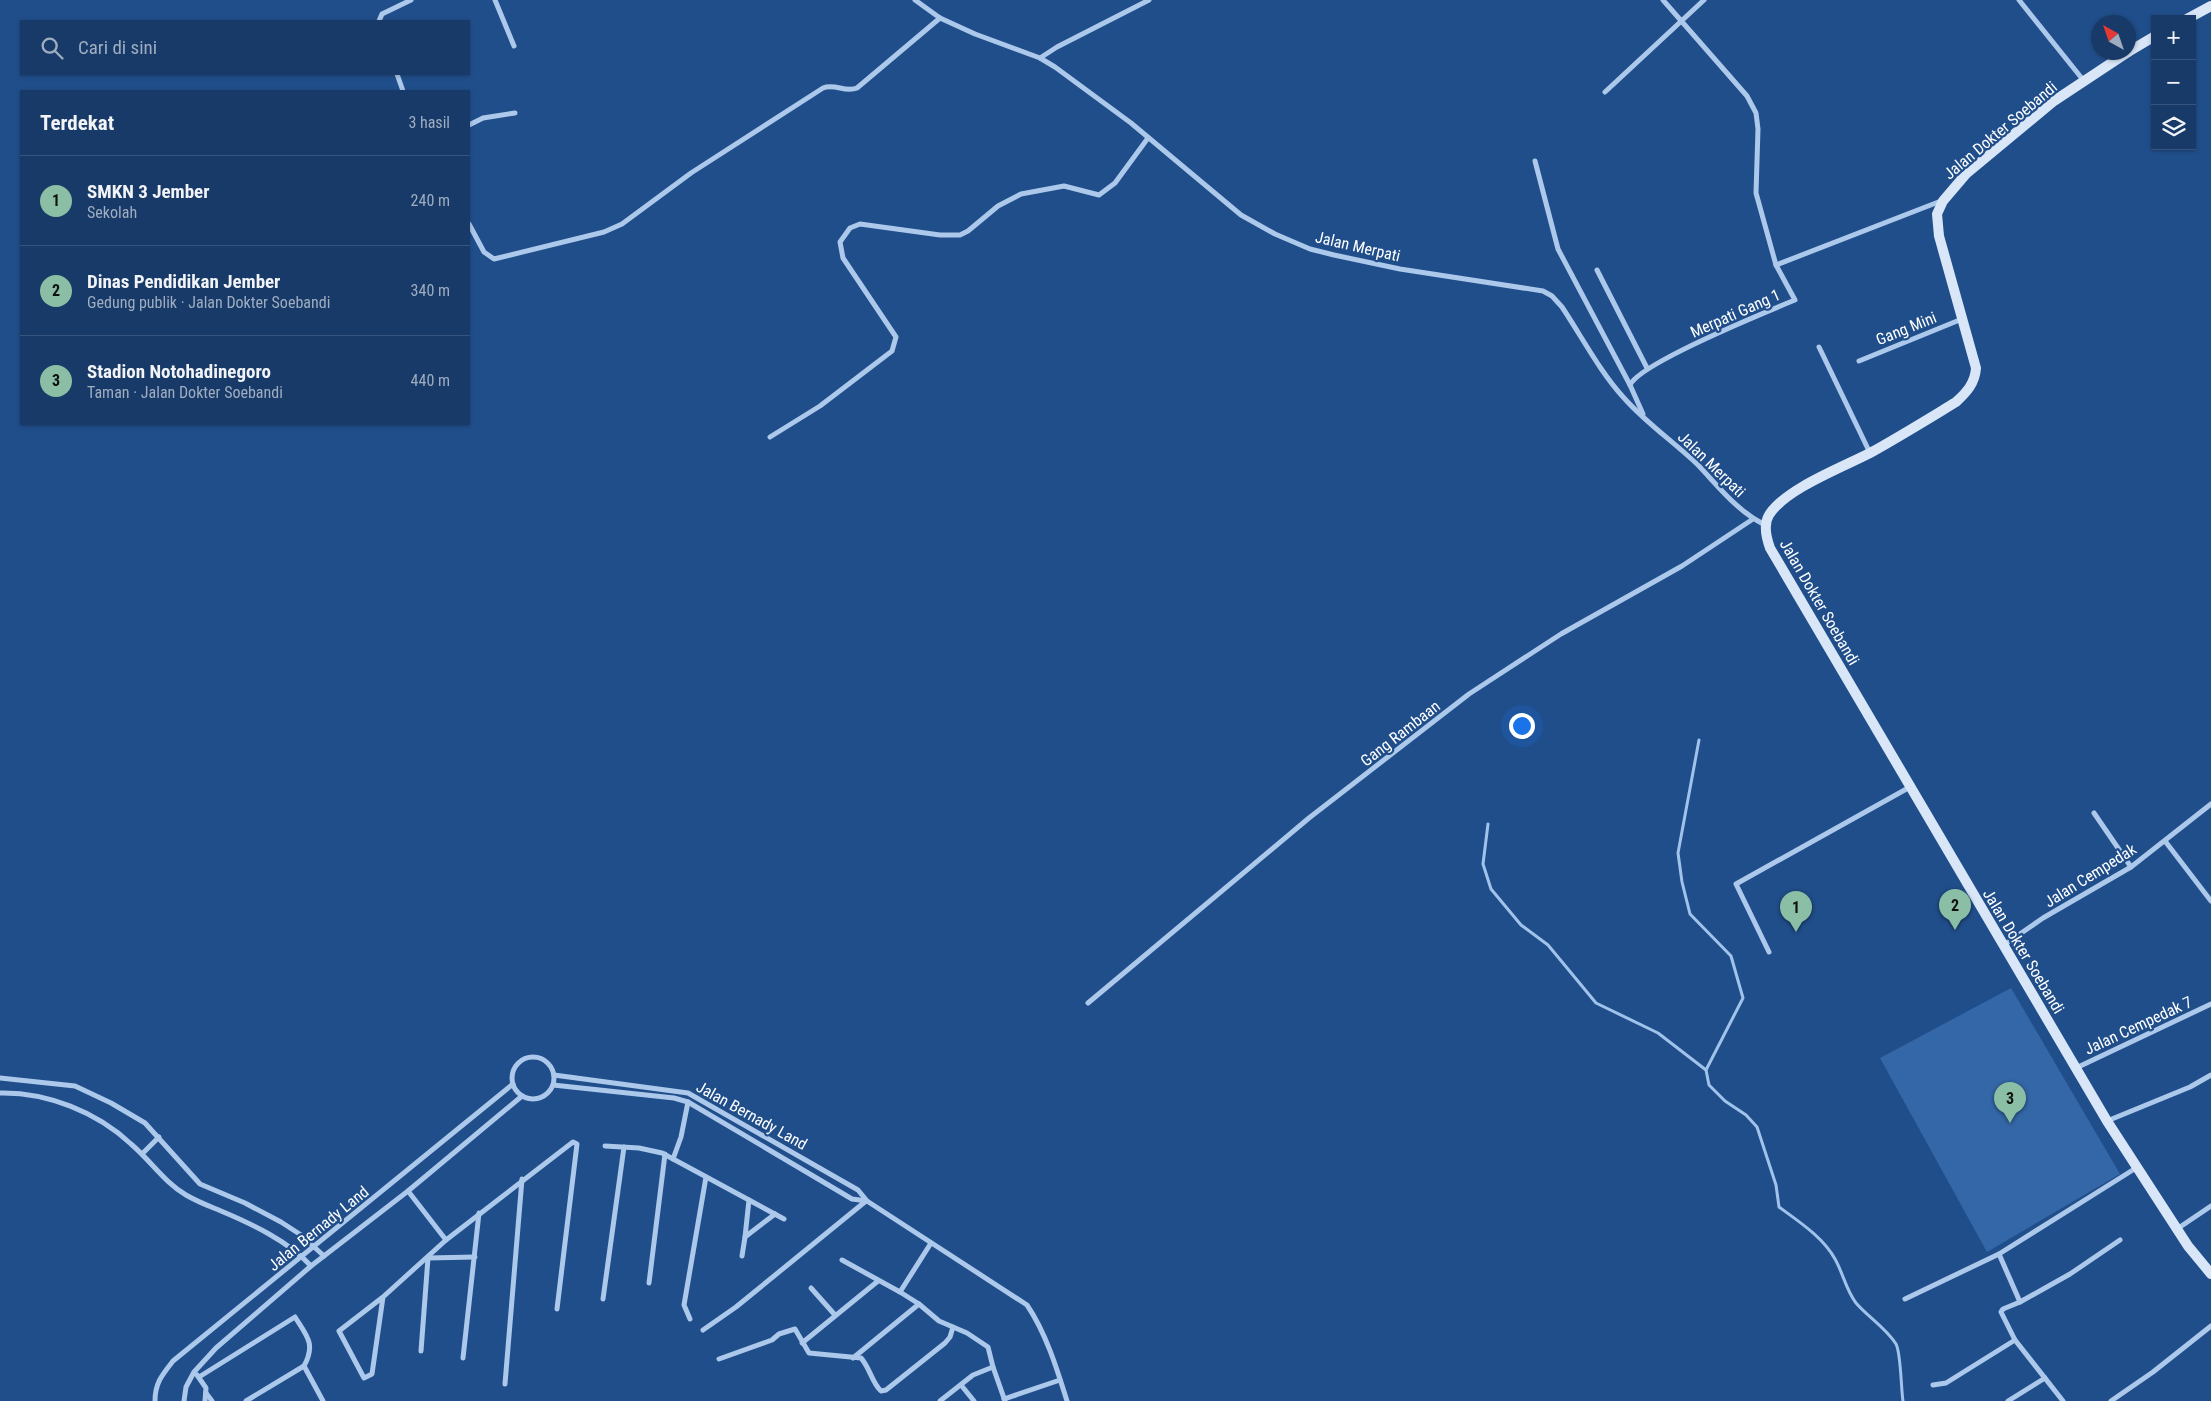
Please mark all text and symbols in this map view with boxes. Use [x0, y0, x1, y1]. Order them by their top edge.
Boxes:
north arrow [2091, 15, 2136, 60]
map controls [2151, 15, 2196, 150]
button: + [2151, 15, 2196, 60]
search box [20, 20, 470, 75]
icon: search [38, 34, 66, 62]
text: Cari di sini [78, 36, 157, 59]
button: − [2151, 60, 2196, 105]
street label: Jalan Dokter Soebandi [1940, 77, 2061, 183]
button: layers [2151, 105, 2196, 150]
text: Terdekat [40, 111, 114, 135]
text: 3 hasil [408, 113, 450, 132]
text: SMKN 3 Jember [87, 180, 209, 203]
text: 1 [52, 191, 60, 210]
text: 240 m [411, 191, 450, 210]
text: Sekolah [87, 203, 137, 222]
street label: Jalan Merpati [1314, 227, 1402, 265]
text: Dinas Pendidikan Jember [87, 270, 280, 293]
text: 2 [52, 281, 60, 300]
text: 340 m [411, 281, 450, 300]
street label: Merpati Gang 1 [1687, 285, 1783, 342]
text: Gedung publik · Jalan Dokter Soebandi [87, 293, 330, 312]
street label: Gang Mini [1873, 308, 1939, 349]
text: Stadion Notohadinegoro [87, 360, 271, 383]
text: 3 [52, 371, 60, 390]
text: 440 m [411, 371, 450, 390]
text: Taman · Jalan Dokter Soebandi [87, 383, 283, 402]
street label: Jalan Merpati [1674, 427, 1749, 501]
street label: Jalan Dokter Soebandi [1776, 536, 1863, 669]
street label: Gang Rambaan [1357, 696, 1444, 770]
your location [1509, 713, 1535, 739]
street label: Jalan Cempedak [2041, 839, 2140, 911]
street label: Jalan Dokter Soebandi [1979, 885, 2068, 1017]
pin: 2 [1939, 889, 1971, 930]
pin: 1 [1780, 891, 1812, 932]
street label: Jalan Cempedak 7 [2081, 992, 2195, 1059]
street label: Jalan Bernady Land [693, 1077, 811, 1154]
pin: 3 [1994, 1082, 2026, 1123]
street label: Jalan Bernady Land [264, 1182, 372, 1275]

